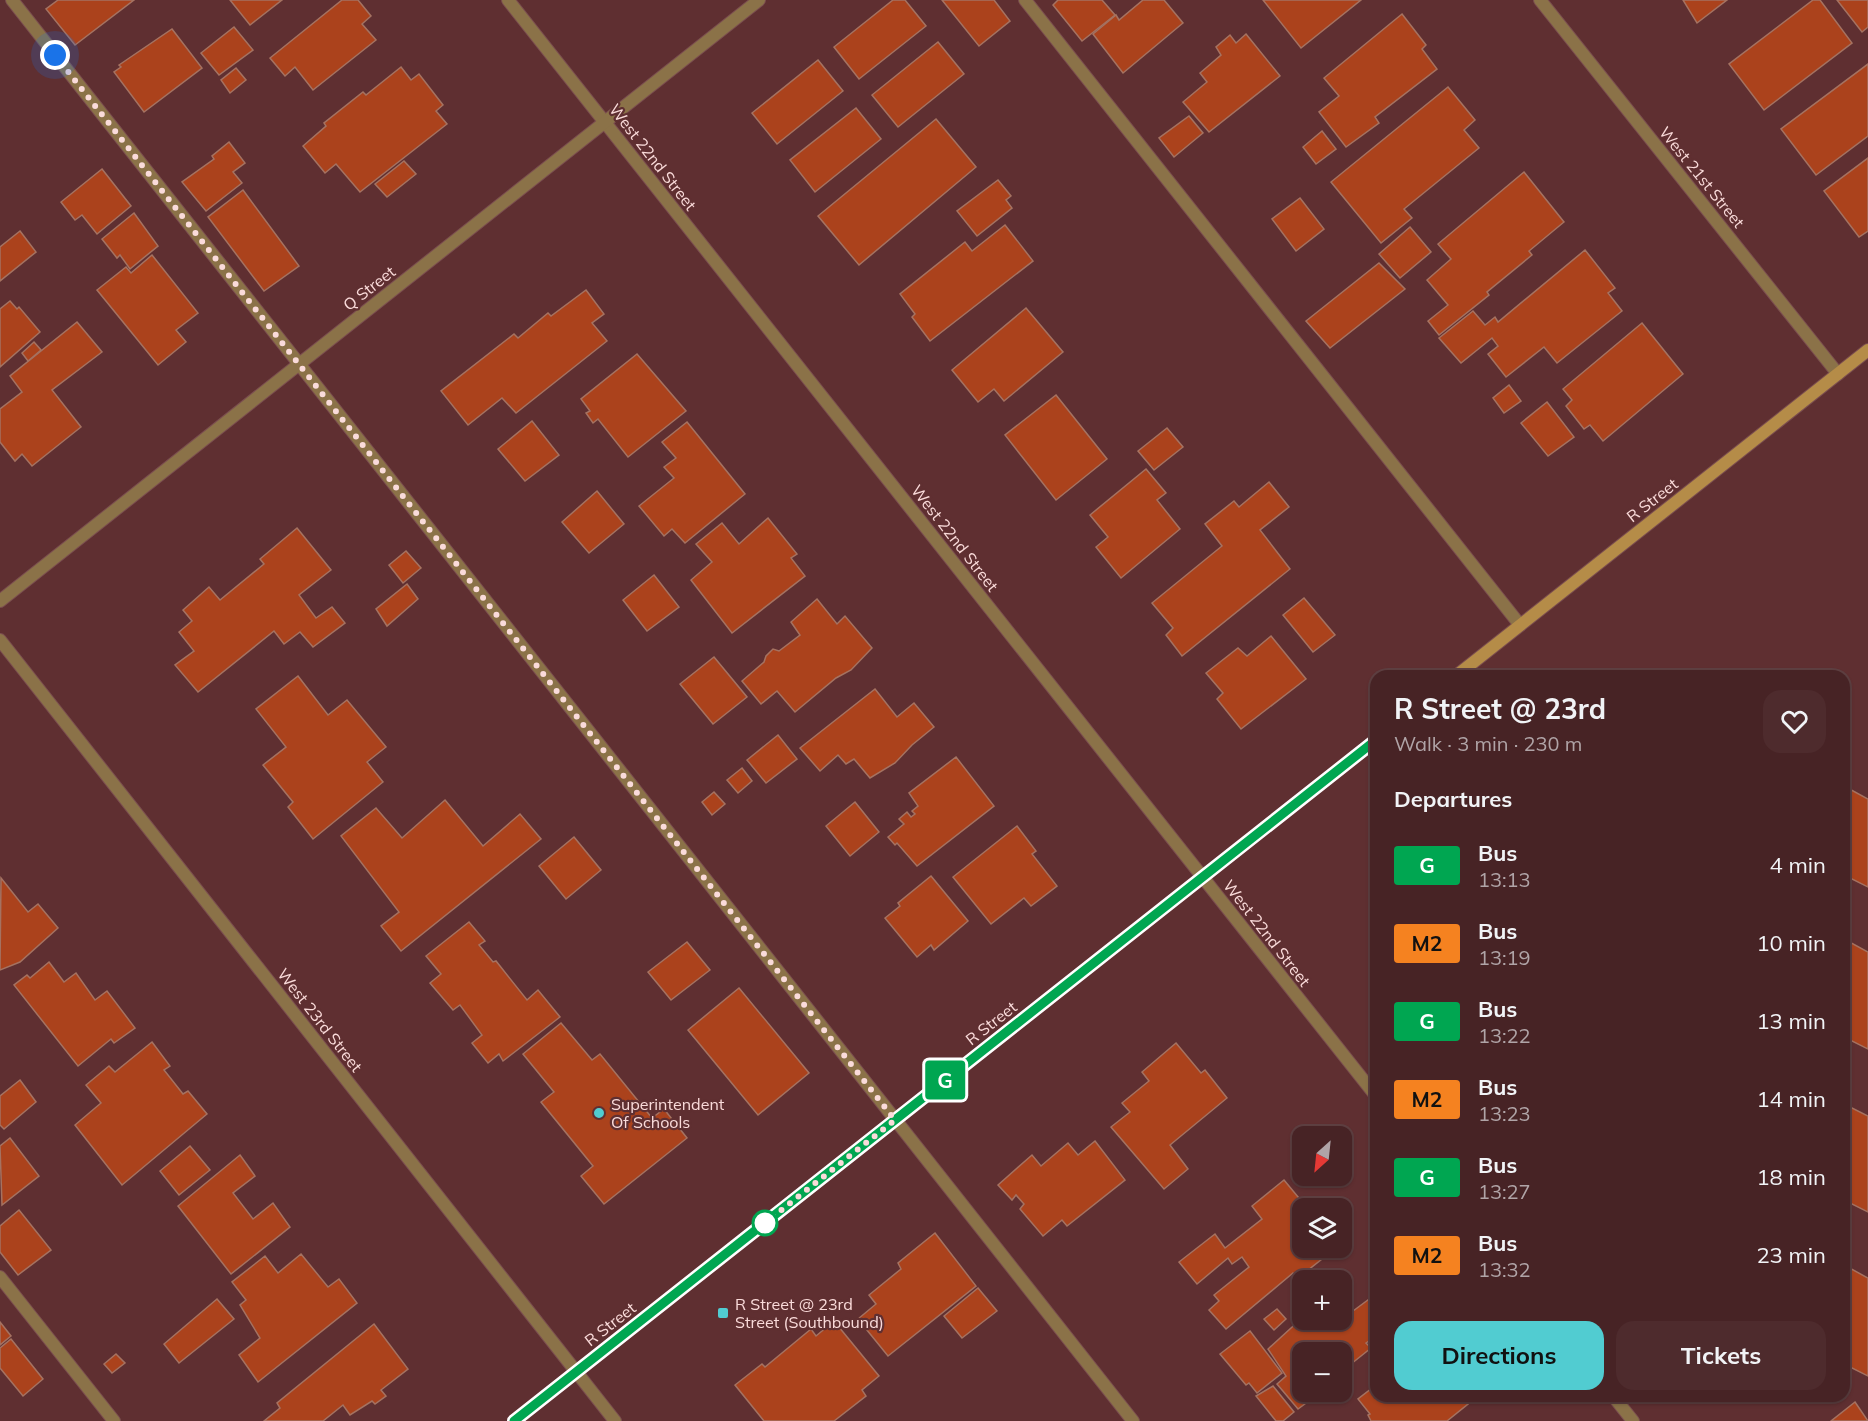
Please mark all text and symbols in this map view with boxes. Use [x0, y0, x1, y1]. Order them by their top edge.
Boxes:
your location [40, 40, 70, 70]
street label: West 22nd Street [605, 100, 701, 215]
street label: West 21st Street [1655, 122, 1749, 232]
street label: Q Street [339, 261, 399, 315]
street label: R Street [1622, 474, 1682, 526]
street label: West 22nd Street [907, 481, 1003, 596]
button: heart [1763, 690, 1826, 753]
text: R Street @ 23rd [1394, 691, 1606, 726]
text: Walk · 3 min · 230 m [1394, 731, 1582, 756]
text: Departures [1394, 785, 1512, 813]
text: Bus [1478, 839, 1517, 867]
text: 4 min [1770, 851, 1826, 879]
text: G [1419, 852, 1435, 878]
text: 13:13 [1478, 867, 1531, 892]
street label: West 22nd Street [1219, 876, 1315, 991]
text: Bus [1478, 917, 1517, 945]
text: 10 min [1756, 929, 1826, 957]
text: M2 [1412, 930, 1442, 956]
text: 13:19 [1478, 945, 1531, 970]
street label: West 23rd Street [273, 964, 367, 1076]
text: Bus [1478, 995, 1517, 1023]
street label: R Street [961, 997, 1021, 1049]
text: 13 min [1756, 1007, 1826, 1035]
text: G [1419, 1008, 1435, 1034]
text: 13:22 [1478, 1023, 1531, 1048]
line badge: G [926, 1060, 964, 1100]
text: G [937, 1067, 953, 1093]
text: Bus [1478, 1073, 1517, 1101]
text: 14 min [1756, 1085, 1826, 1113]
text: M2 [1412, 1086, 1442, 1112]
place label: Superintendent Of Schools [611, 1094, 725, 1132]
text: 13:23 [1478, 1101, 1531, 1126]
marker: Superintendent Of Schools [592, 1106, 606, 1120]
north arrow [1292, 1126, 1352, 1186]
map controls [1292, 1126, 1352, 1402]
text: Bus [1478, 1151, 1517, 1179]
text: 18 min [1756, 1163, 1826, 1191]
text: G [1419, 1164, 1435, 1190]
text: 13:27 [1478, 1179, 1531, 1204]
button: layers [1292, 1198, 1352, 1258]
unlabelled marker [752, 1210, 778, 1236]
text: Bus [1478, 1229, 1517, 1257]
text: 23 min [1756, 1241, 1826, 1269]
text: M2 [1412, 1242, 1442, 1268]
text: 13:32 [1478, 1257, 1531, 1282]
button: + [1292, 1270, 1352, 1330]
place label: R Street @ 23rd Street (Southbound) [735, 1294, 884, 1332]
street label: R Street [580, 1298, 640, 1350]
marker: R Street @ 23rd Street (Southbound) [716, 1306, 730, 1320]
button: Directions [1394, 1321, 1604, 1390]
button: Tickets [1616, 1321, 1826, 1390]
button: − [1292, 1342, 1352, 1402]

